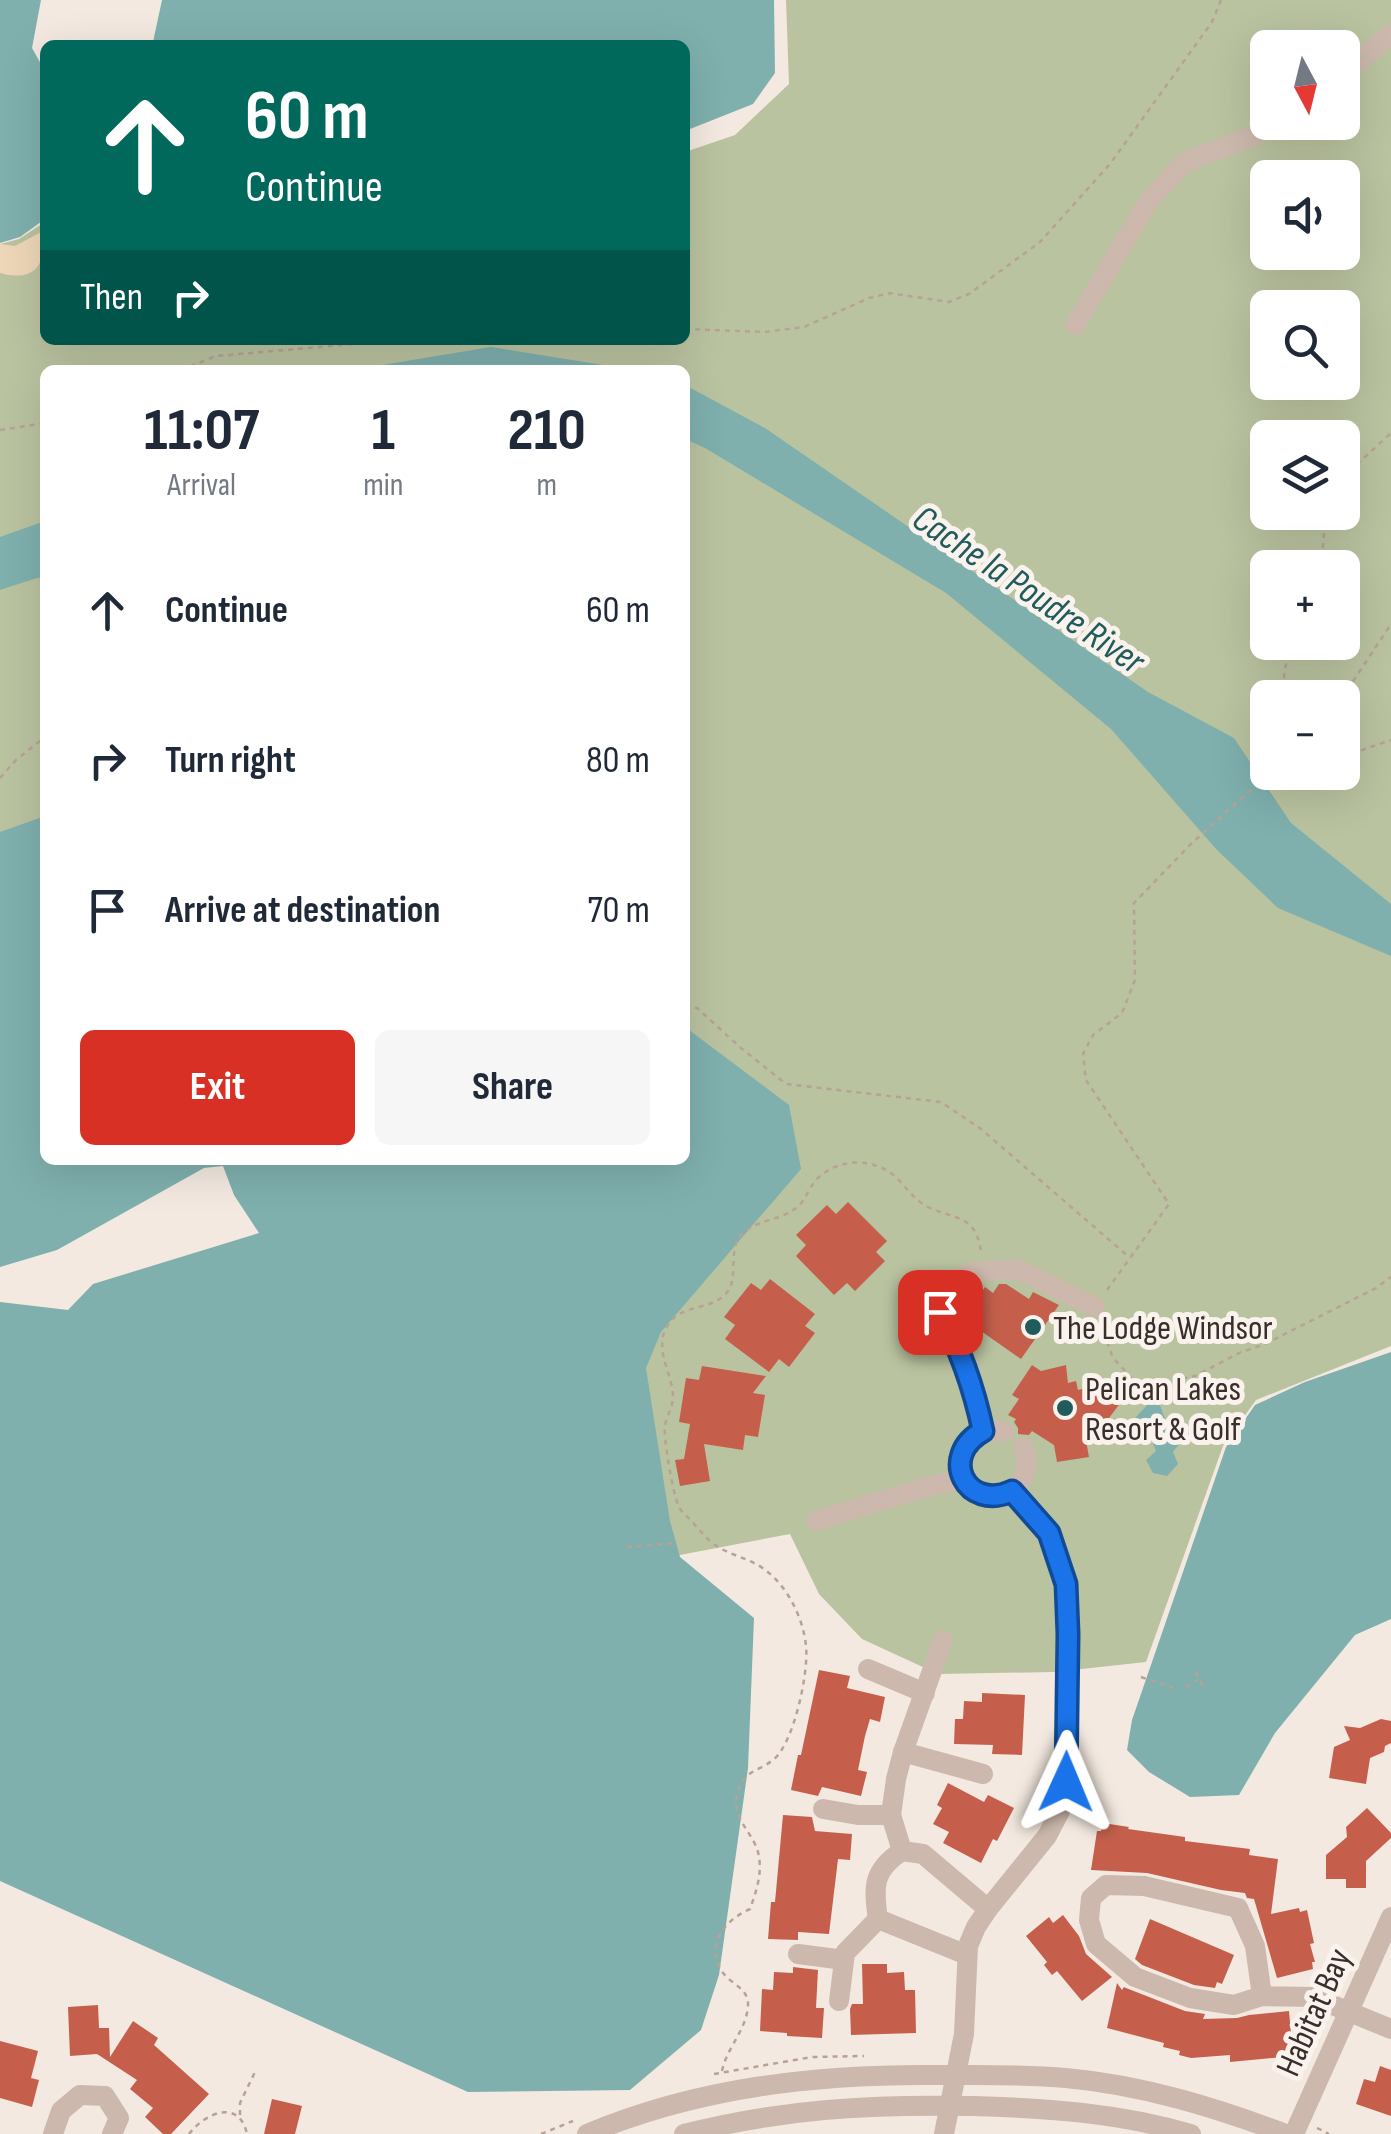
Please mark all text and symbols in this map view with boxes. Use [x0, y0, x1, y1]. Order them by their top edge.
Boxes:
north arrow [1250, 30, 1360, 140]
map controls [1250, 30, 1360, 790]
text: 60 m [245, 75, 369, 159]
icon: ahead [80, 80, 210, 210]
text: Continue [245, 160, 383, 215]
button: sound [1250, 160, 1360, 270]
icon: right [163, 270, 218, 325]
text: Then [80, 275, 143, 320]
button: search [1250, 290, 1360, 400]
text: 11:07 [144, 395, 259, 467]
text: 1 [372, 395, 395, 467]
text: 210 [507, 395, 586, 467]
button: layers [1250, 420, 1360, 530]
text: Arrival [167, 466, 236, 505]
text: min [363, 466, 403, 505]
text: m [536, 466, 557, 505]
water label: Cache la Poudre River [904, 496, 1154, 685]
button: + [1250, 550, 1360, 660]
icon: ahead [80, 583, 135, 638]
text: Continue [165, 588, 288, 633]
text: 60 m [586, 588, 650, 633]
button: − [1250, 680, 1360, 790]
icon: right [80, 733, 135, 788]
text: Turn right [165, 738, 296, 783]
text: 80 m [586, 738, 650, 783]
icon: arrive [80, 883, 135, 938]
text: Arrive at destination [165, 888, 440, 933]
text: 70 m [588, 888, 650, 933]
button: Exit [80, 1030, 355, 1145]
button: Share [375, 1030, 650, 1145]
pin [898, 1270, 983, 1355]
icon: arrive [913, 1285, 968, 1340]
place label: The Lodge Windsor [1053, 1307, 1273, 1350]
marker: The Lodge Windsor [1022, 1316, 1044, 1338]
place label: Pelican Lakes Resort & Golf [1085, 1368, 1241, 1451]
marker: Pelican Lakes Resort & Golf [1054, 1397, 1076, 1419]
position arrow [1014, 1730, 1118, 1834]
street label: Habitat Bay [1267, 1942, 1361, 2083]

